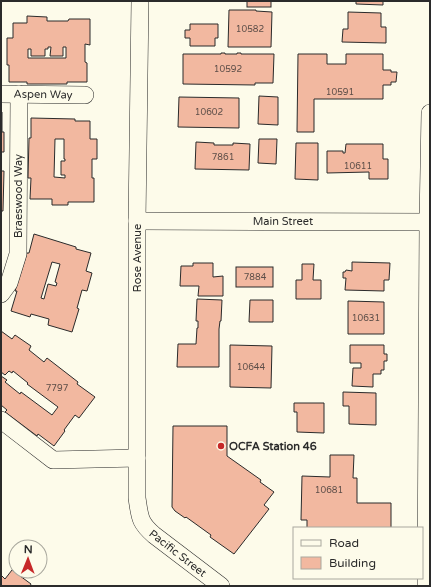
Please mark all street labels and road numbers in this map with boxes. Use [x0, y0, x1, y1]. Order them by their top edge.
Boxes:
street label: Aspen Way [13, 87, 73, 102]
street label: Braeswood Way [12, 154, 25, 238]
street label: Main Street [253, 215, 313, 228]
street label: Rose Avenue [131, 224, 144, 292]
street label: Pacific Street [146, 527, 209, 580]

